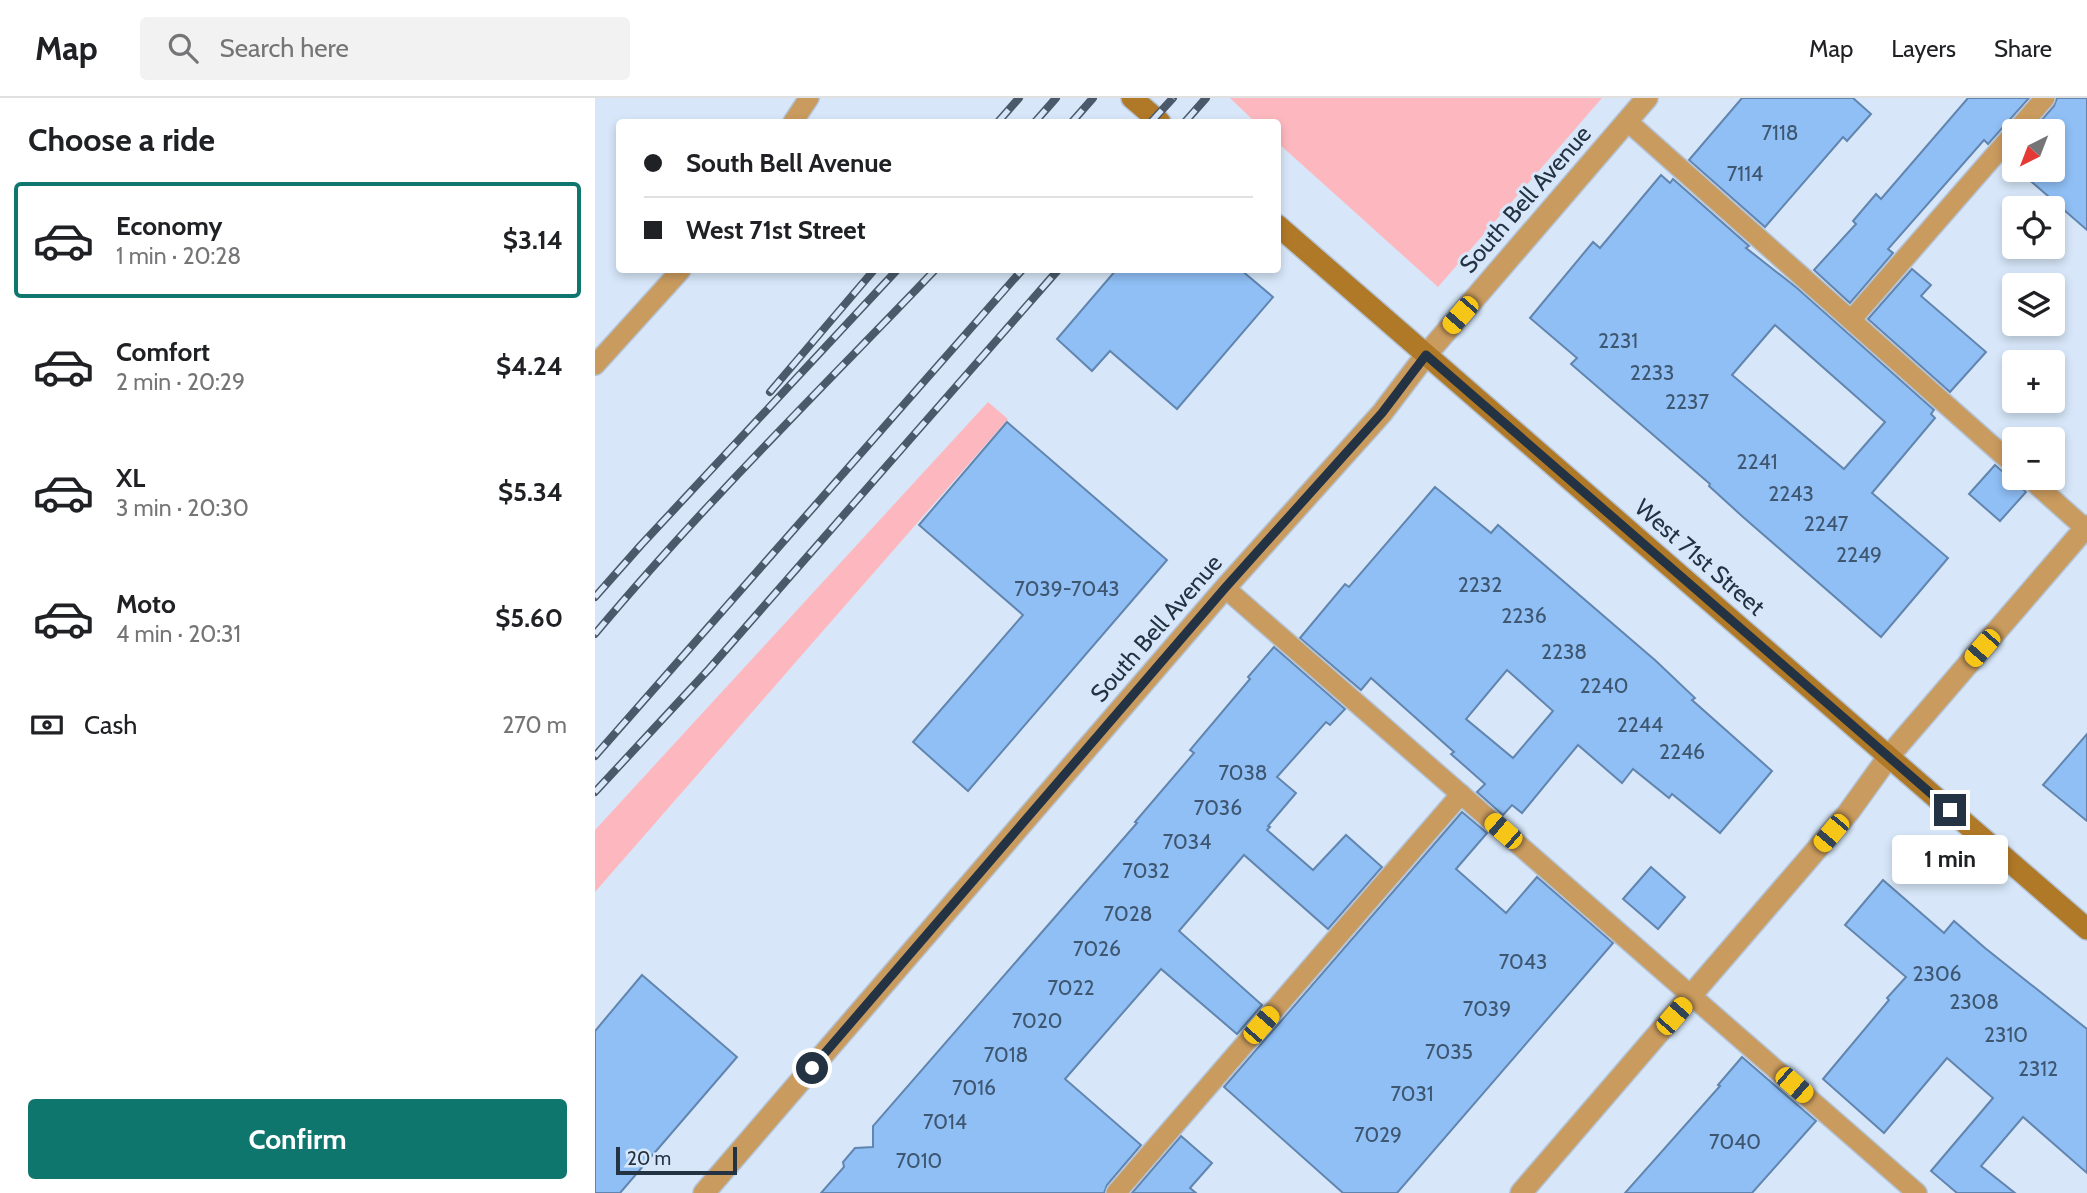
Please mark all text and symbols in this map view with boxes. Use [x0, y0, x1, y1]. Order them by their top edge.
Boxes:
search box [140, 17, 630, 80]
text: Map [35, 28, 98, 68]
icon: search [164, 29, 202, 67]
text: Search here [220, 32, 349, 64]
text: Map [1809, 34, 1853, 63]
text: Layers [1891, 34, 1956, 63]
text: Share [1994, 34, 2052, 63]
street label: South Bell Avenue [1453, 119, 1597, 279]
north arrow [2002, 119, 2065, 182]
map controls [2002, 119, 2065, 490]
text: Choose a ride [28, 120, 215, 159]
house number: 7118 [1762, 120, 1798, 145]
text: South Bell Avenue [686, 147, 892, 179]
house number: 7114 [1727, 161, 1763, 186]
button: locate [2002, 196, 2065, 259]
icon: car [32, 209, 95, 272]
text: Economy [116, 210, 222, 242]
text: West 71st Street [686, 214, 866, 246]
text: $3.14 [503, 224, 563, 256]
text: 1 min · 20:28 [116, 242, 241, 270]
button: layers [2002, 273, 2065, 336]
car [1439, 292, 1482, 338]
house number: 2231 [1598, 328, 1638, 353]
icon: car [32, 335, 95, 398]
text: Comfort [116, 336, 210, 368]
text: $4.24 [496, 350, 563, 382]
button: + [2002, 350, 2065, 413]
house number: 2233 [1630, 360, 1674, 385]
text: 2 min · 20:29 [116, 368, 245, 396]
house number: 2237 [1665, 389, 1709, 414]
button: − [2002, 427, 2065, 490]
house number: 2241 [1737, 449, 1778, 474]
icon: car [32, 461, 95, 524]
text: XL [116, 462, 145, 494]
text: $5.34 [498, 476, 563, 508]
house number: 2243 [1768, 481, 1814, 506]
street label: West 71st Street [1629, 493, 1771, 621]
text: 3 min · 20:30 [116, 494, 249, 522]
house number: 2247 [1804, 511, 1849, 536]
house number: 2249 [1836, 542, 1882, 567]
street label: South Bell Avenue [1084, 548, 1228, 708]
house number: 2232 [1458, 572, 1502, 597]
house number: 7039-7043 [1014, 576, 1120, 601]
icon: car [32, 587, 95, 650]
text: Moto [116, 588, 176, 620]
text: $5.60 [495, 602, 563, 634]
house number: 2236 [1501, 603, 1547, 628]
text: 4 min · 20:31 [116, 620, 241, 648]
car [1961, 625, 2004, 671]
house number: 2238 [1541, 639, 1587, 664]
house number: 2240 [1580, 673, 1628, 698]
icon: cash [28, 706, 66, 744]
text: Cash [84, 709, 137, 741]
text: 270 m [502, 711, 567, 739]
house number: 2244 [1617, 712, 1663, 737]
house number: 2246 [1659, 739, 1705, 764]
house number: 7038 [1218, 760, 1268, 785]
route end [1934, 794, 1966, 826]
house number: 7036 [1194, 795, 1242, 820]
car [1481, 809, 1526, 853]
car [1810, 810, 1853, 856]
house number: 7034 [1163, 829, 1211, 854]
callout: 1 min [1892, 834, 2008, 884]
text: 1 min [1924, 845, 1976, 873]
house number: 7032 [1122, 858, 1170, 883]
house number: 7028 [1104, 901, 1152, 926]
house number: 7026 [1073, 936, 1121, 961]
house number: 7043 [1499, 949, 1547, 974]
house number: 2306 [1913, 961, 1962, 986]
house number: 7022 [1047, 975, 1095, 1000]
house number: 2308 [1949, 989, 1999, 1014]
car [1653, 993, 1696, 1039]
house number: 7039 [1463, 996, 1511, 1021]
car [1240, 1002, 1283, 1048]
house number: 7020 [1012, 1008, 1062, 1033]
house number: 2310 [1984, 1022, 2028, 1047]
house number: 7035 [1425, 1039, 1473, 1064]
house number: 7018 [984, 1042, 1028, 1067]
route start [796, 1052, 828, 1084]
house number: 2312 [2018, 1056, 2058, 1081]
car [1772, 1063, 1817, 1107]
house number: 7016 [952, 1075, 996, 1100]
house number: 7031 [1390, 1081, 1434, 1106]
button: Confirm [28, 1099, 567, 1179]
house number: 7014 [923, 1109, 967, 1134]
house number: 7029 [1354, 1122, 1402, 1147]
house number: 7040 [1709, 1129, 1761, 1154]
scale bar [616, 1144, 737, 1176]
text: 20 m [627, 1147, 671, 1170]
house number: 7010 [896, 1148, 942, 1173]

